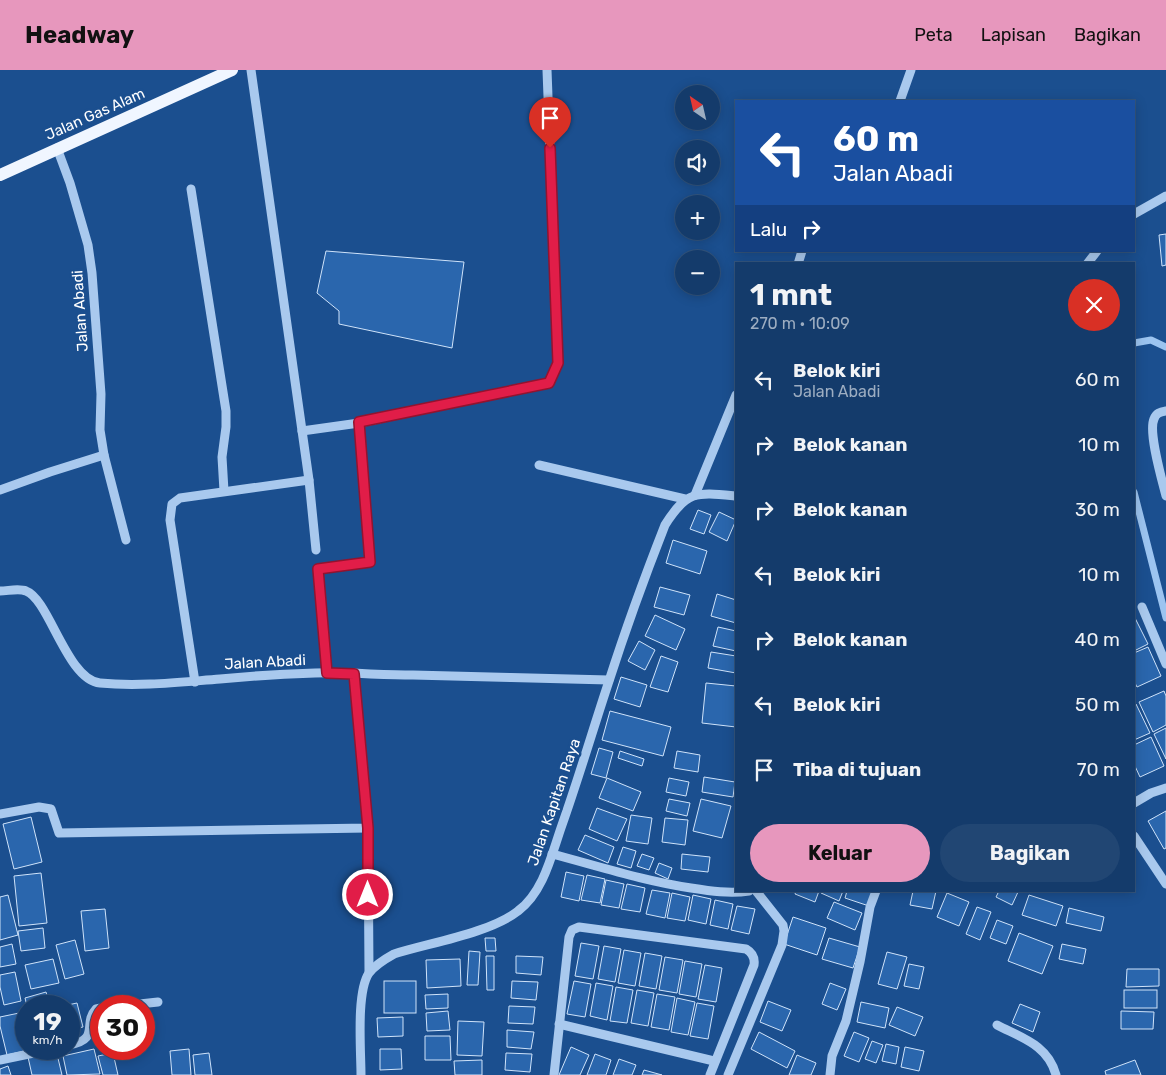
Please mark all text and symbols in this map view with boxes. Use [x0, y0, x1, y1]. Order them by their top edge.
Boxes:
text: Headway [25, 21, 134, 49]
text: Peta [914, 24, 953, 46]
text: Lapisan [981, 24, 1046, 46]
text: Bagikan [1074, 24, 1141, 46]
street label: Jalan Gas Alam [42, 84, 148, 144]
north arrow [675, 85, 720, 130]
map controls [675, 85, 720, 295]
pin [529, 97, 571, 148]
icon: arrive [536, 104, 564, 132]
text: 60 m [833, 118, 919, 160]
icon: left [750, 120, 815, 185]
button: sound [675, 140, 720, 185]
text: Jalan Abadi [833, 160, 953, 187]
button: + [675, 195, 720, 240]
icon: right [797, 215, 825, 243]
text: Lalu [750, 218, 787, 241]
button: − [675, 250, 720, 295]
street label: Jalan Abadi [68, 270, 92, 352]
text: 1 mnt [750, 277, 832, 313]
button: close [1068, 279, 1120, 331]
text: 270 m · 10:09 [750, 314, 850, 333]
text: Belok kiri [793, 359, 880, 382]
icon: left [750, 366, 778, 394]
text: 60 m [1075, 368, 1120, 391]
text: Jalan Abadi [793, 382, 880, 401]
icon: right [750, 431, 778, 459]
text: Belok kanan [793, 433, 908, 456]
text: 10 m [1078, 433, 1120, 456]
icon: right [750, 496, 778, 524]
text: Belok kanan [793, 498, 908, 521]
text: 30 m [1075, 498, 1120, 521]
icon: left [750, 561, 778, 589]
text: Belok kiri [793, 563, 880, 586]
text: 10 m [1078, 563, 1120, 586]
icon: right [750, 626, 778, 654]
text: Belok kanan [793, 628, 908, 651]
text: 40 m [1075, 628, 1120, 651]
street label: Jalan Abadi [224, 651, 306, 673]
icon: left [750, 691, 778, 719]
text: Belok kiri [793, 693, 880, 716]
text: 50 m [1075, 693, 1120, 716]
street label: Jalan Kapitan Raya [524, 736, 584, 868]
icon: arrive [750, 756, 778, 784]
text: Tiba di tujuan [793, 758, 921, 781]
text: 70 m [1077, 758, 1120, 781]
button: Keluar [750, 824, 930, 882]
button: Bagikan [940, 824, 1120, 882]
position arrow [341, 868, 393, 920]
speed limit sign: 30 [90, 995, 155, 1060]
text: 19 [33, 1007, 62, 1036]
text: km/h [33, 1033, 62, 1047]

